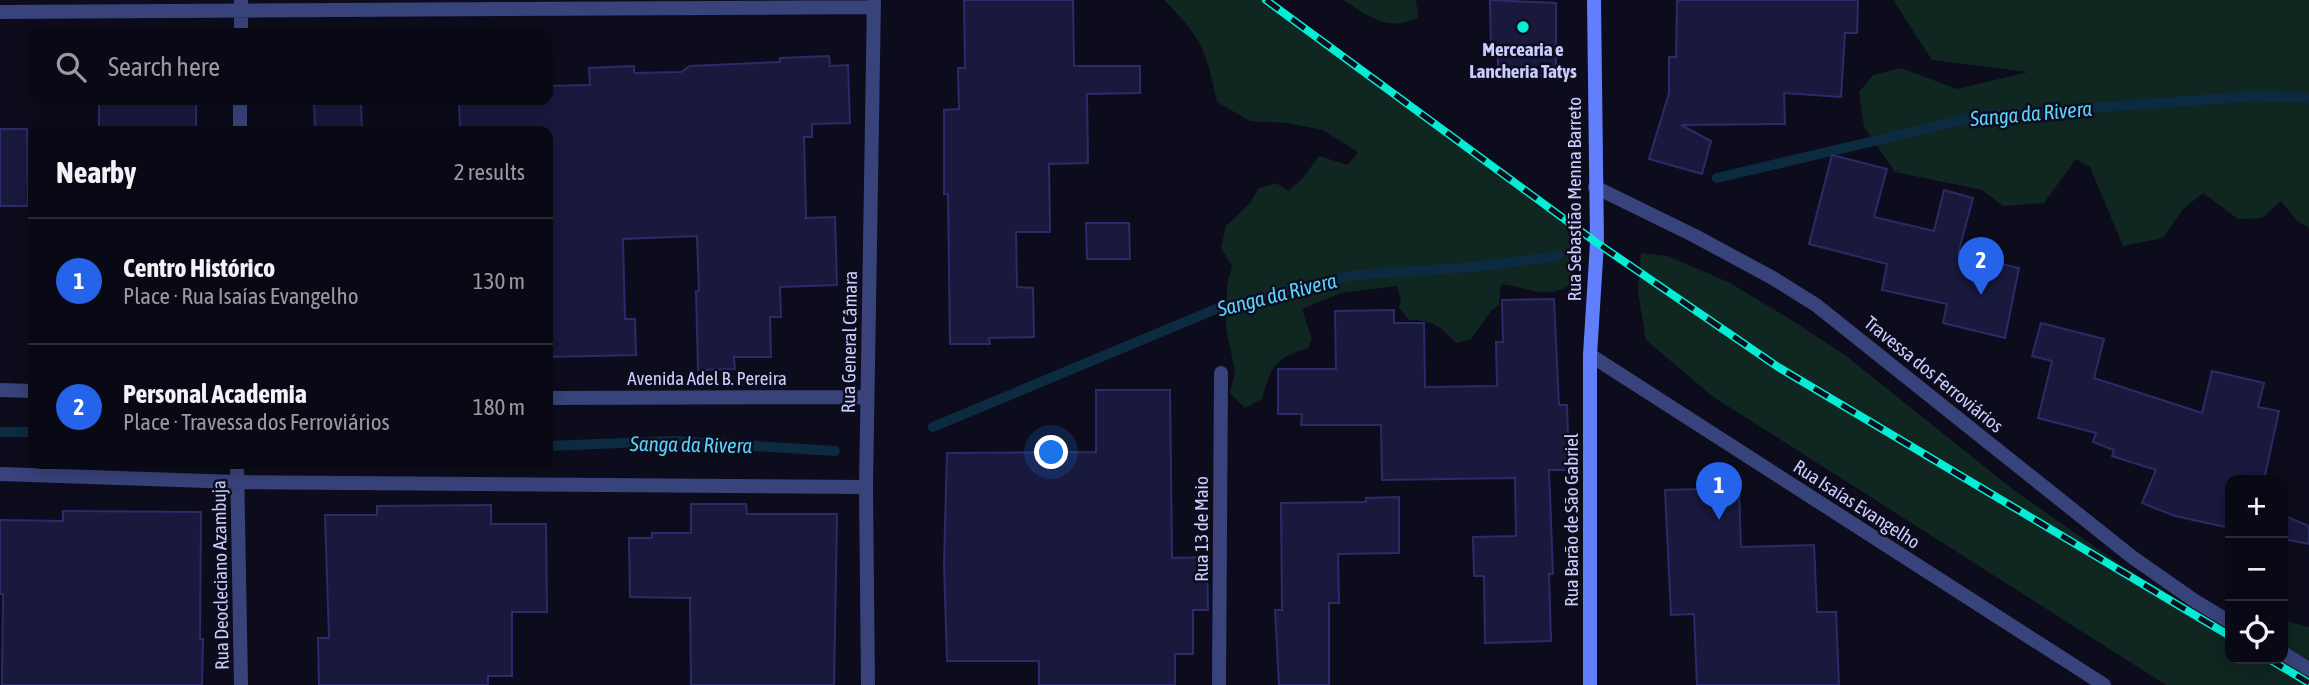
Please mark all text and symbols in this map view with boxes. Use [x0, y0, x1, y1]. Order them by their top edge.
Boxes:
marker: Mercearia e Lancheria Tatys [1515, 19, 1531, 35]
search box [28, 28, 553, 105]
place label: Mercearia e Lancheria Tatys [1469, 38, 1577, 82]
icon: search [52, 48, 90, 86]
text: Search here [108, 52, 220, 82]
water label: Sanga da Rivera [1968, 96, 2093, 130]
street label: Rua Sebastião Menna Barreto [1563, 97, 1585, 301]
text: Nearby [56, 155, 136, 189]
text: 2 results [454, 159, 525, 185]
pin: 2 [1958, 237, 2004, 295]
text: Centro Histórico [123, 253, 275, 283]
text: 1 [74, 268, 84, 294]
text: 130 m [473, 268, 525, 294]
water label: Sanga da Rivera [1214, 268, 1339, 321]
street label: Rua General Câmara [837, 271, 861, 413]
text: Place · Rua Isaías Evangelho [123, 283, 358, 309]
street label: Travessa dos Ferroviários [1860, 311, 2008, 437]
street label: Avenida Adel B. Pereira [627, 367, 787, 389]
text: Personal Academia [123, 379, 307, 409]
text: 2 [74, 394, 84, 420]
text: 180 m [473, 394, 525, 420]
text: Place · Travessa dos Ferroviários [123, 409, 390, 435]
water label: Sanga da Rivera [629, 431, 753, 457]
street label: Rua Barão de São Gabriel [1560, 433, 1582, 607]
your location [1034, 435, 1068, 469]
street label: Rua Isaías Evangelho [1790, 455, 1924, 553]
pin: 1 [1696, 462, 1742, 520]
map controls [2225, 475, 2288, 664]
button: + [2225, 475, 2288, 538]
street label: Rua 13 de Maio [1190, 476, 1212, 582]
street label: Rua Deocleciano Azambuja [207, 480, 233, 670]
button: − [2225, 538, 2288, 601]
button: locate [2225, 601, 2288, 664]

